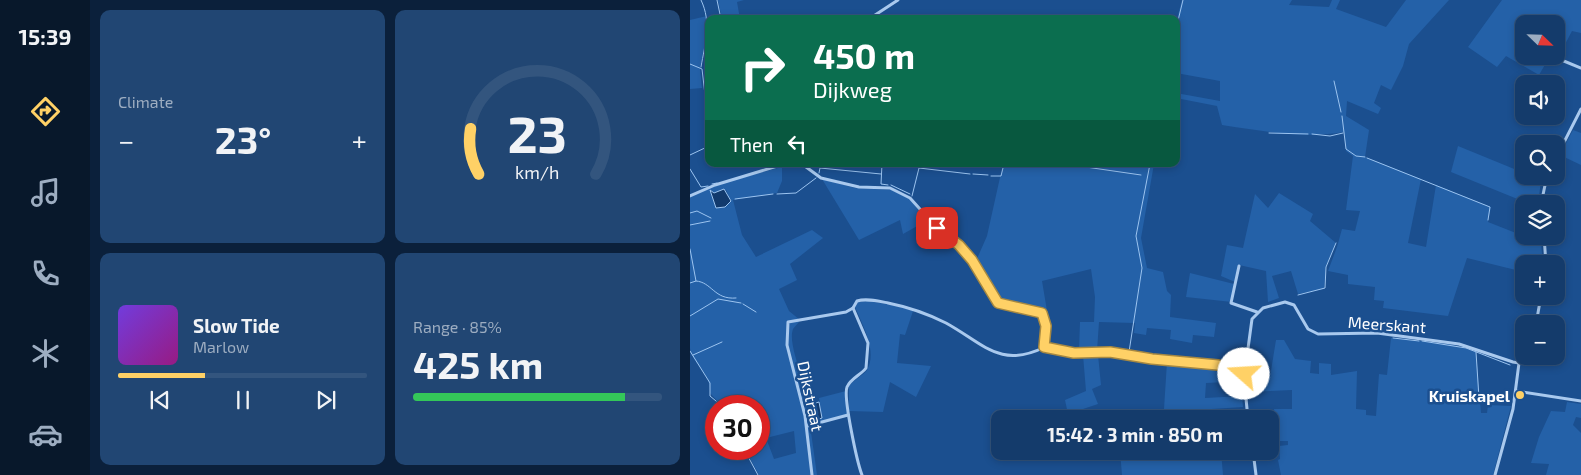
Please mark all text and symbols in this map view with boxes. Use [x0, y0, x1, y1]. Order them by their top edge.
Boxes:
north arrow [1515, 15, 1565, 65]
map controls [1515, 15, 1565, 365]
text: 15:39 [19, 23, 71, 49]
text: 450 m [813, 34, 915, 76]
icon: right [730, 35, 795, 100]
button: sound [1515, 75, 1565, 125]
text: Dijkweg [813, 76, 892, 102]
text: Climate [118, 92, 173, 111]
icon: directions [28, 94, 63, 129]
text: 23 [508, 101, 567, 163]
text: 23° [215, 116, 271, 162]
text: − [118, 123, 134, 157]
text: + [352, 123, 367, 157]
icon: left [783, 130, 811, 158]
text: Then [730, 133, 773, 156]
button: search [1515, 135, 1565, 185]
text: km/h [515, 161, 560, 183]
icon: music [28, 175, 63, 210]
button: layers [1515, 195, 1565, 245]
pin [916, 207, 958, 249]
icon: arrive [923, 214, 951, 242]
button: + [1515, 255, 1565, 305]
icon: phone [28, 256, 63, 291]
street label: Meerskant [1347, 312, 1427, 336]
text: Slow Tide [193, 314, 280, 337]
button: − [1515, 315, 1565, 365]
text: Range · 85% [413, 317, 502, 336]
icon: climate [28, 336, 63, 371]
text: Marlow [193, 337, 249, 356]
text: 425 km [413, 341, 543, 387]
position arrow [1217, 347, 1269, 399]
street label: Dijkstraat [793, 359, 828, 433]
icon: previous [146, 386, 174, 414]
icon: pause [229, 386, 257, 414]
icon: next [312, 386, 340, 414]
place label: Kruiskapel [1429, 386, 1511, 405]
marker: Kruiskapel [1514, 389, 1526, 401]
speed limit sign: 30 [705, 395, 770, 460]
icon: car [28, 417, 63, 452]
text: 15:42 · 3 min · 850 m [1047, 423, 1223, 446]

